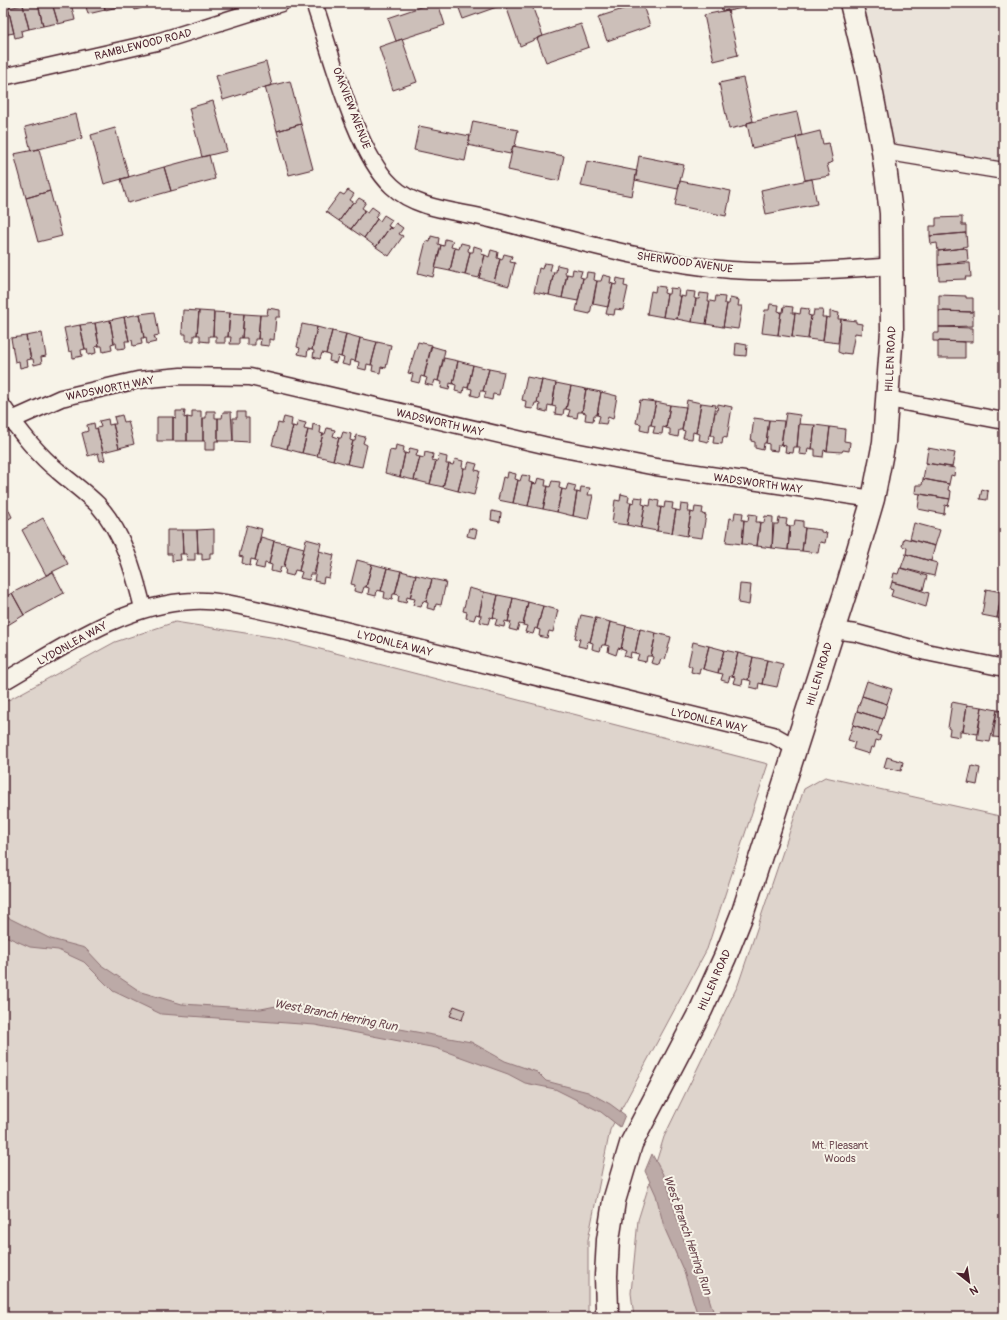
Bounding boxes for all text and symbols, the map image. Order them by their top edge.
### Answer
street label: RAMBLEWOOD ROAD [93,26,193,63]
street label: OAKVIEW AVENUE [330,65,373,151]
street label: SHERWOOD AVENUE [636,249,734,276]
street label: HILLEN ROAD [882,326,899,392]
street label: WADSWORTH WAY [65,373,156,403]
street label: WADSWORTH WAY [395,406,486,439]
street label: WADSWORTH WAY [713,471,804,496]
street label: LYDONLEA WAY [35,619,110,668]
street label: LYDONLEA WAY [356,628,435,659]
street label: HILLEN ROAD [804,641,835,707]
street label: LYDONLEA WAY [670,705,749,736]
street label: HILLEN ROAD [695,947,734,1013]
water label: West Branch Herring Run [273,996,400,1035]
park label: Mt. Pleasant Woods [812,1139,869,1165]
water label: West Branch Herring Run [660,1174,715,1298]
north arrow [949,1262,989,1302]
text: N [967,1283,980,1298]

